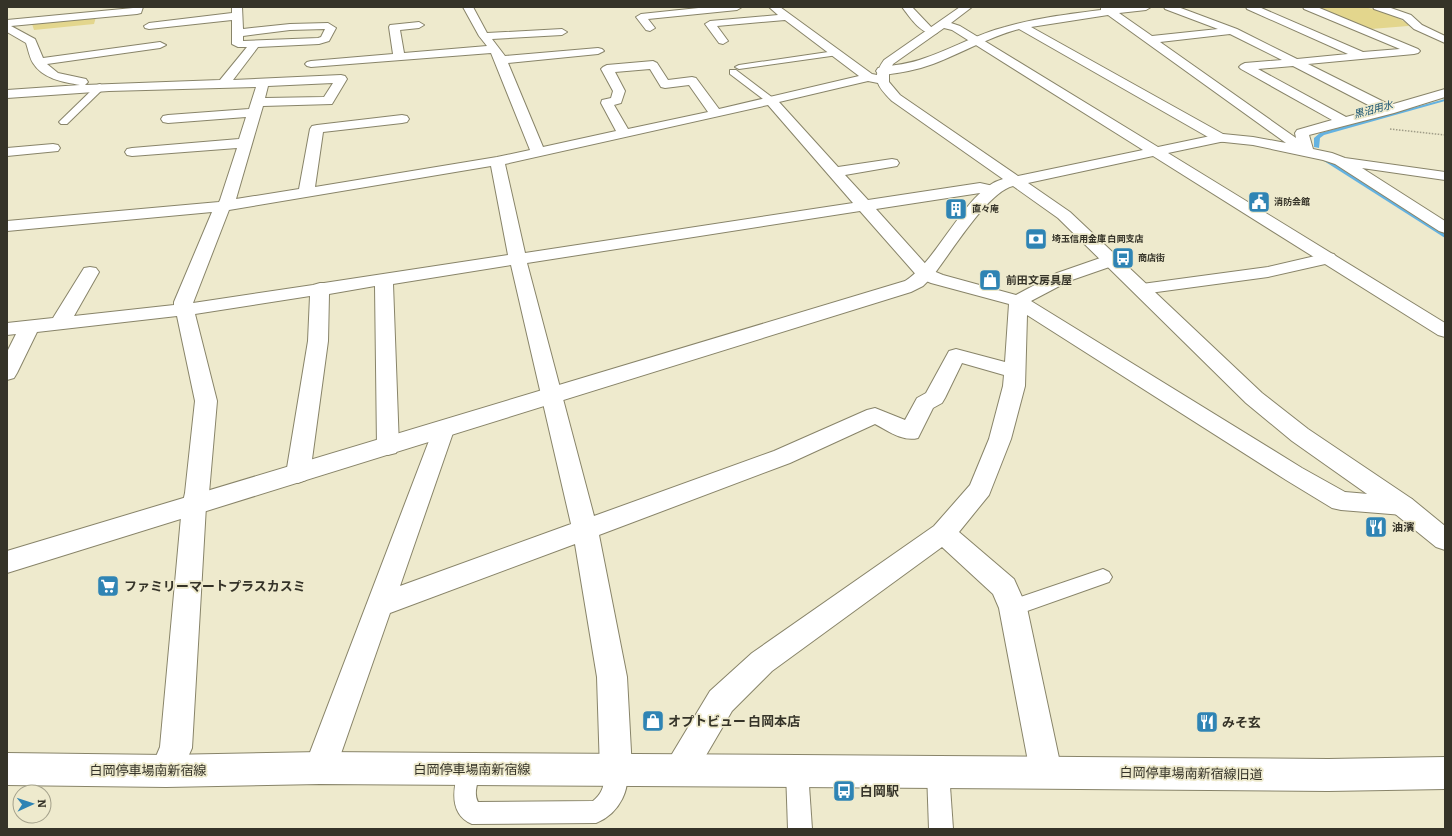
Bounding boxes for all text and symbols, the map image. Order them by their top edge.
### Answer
water label: 黒沼用水 [1352,99,1395,121]
public building icon: 消防会館 [1246,189,1272,215]
building icon: 直々庵 [943,196,969,222]
place label: 消防会館 [1274,197,1310,207]
place label: 直々庵 [972,203,999,214]
bank icon: 埼玉信用金庫 白岡支店 [1023,226,1049,252]
place label: 埼玉信用金庫 白岡支店 [1051,234,1144,244]
bus stop icon: 商店街 [1110,245,1136,271]
place label: 商店街 [1138,253,1165,263]
shop icon: 前田文房具屋 [977,267,1003,293]
place label: 前田文房具屋 [1006,274,1072,287]
restaurant icon: 油濱 [1363,514,1389,540]
place label: 油濱 [1392,521,1415,534]
supermarket icon: ファミリーマートプラスカスミ [95,573,121,599]
place label: ファミリーマートプラスカスミ [124,579,306,594]
shop icon: オプトビュー 白岡本店 [640,708,666,734]
restaurant icon: みそ玄 [1194,709,1220,735]
place label: オプトビュー 白岡本店 [668,714,800,729]
place label: みそ玄 [1222,715,1261,730]
street label: 白岡停車場南新宿線 [413,762,531,777]
street label: 白岡停車場南新宿線 [89,763,207,778]
street label: 白岡停車場南新宿線旧道 [1119,765,1263,782]
bus stop icon: 白岡駅 [831,778,857,804]
north arrow [12,784,52,824]
place label: 白岡駅 [860,784,899,799]
text: N [35,799,48,809]

